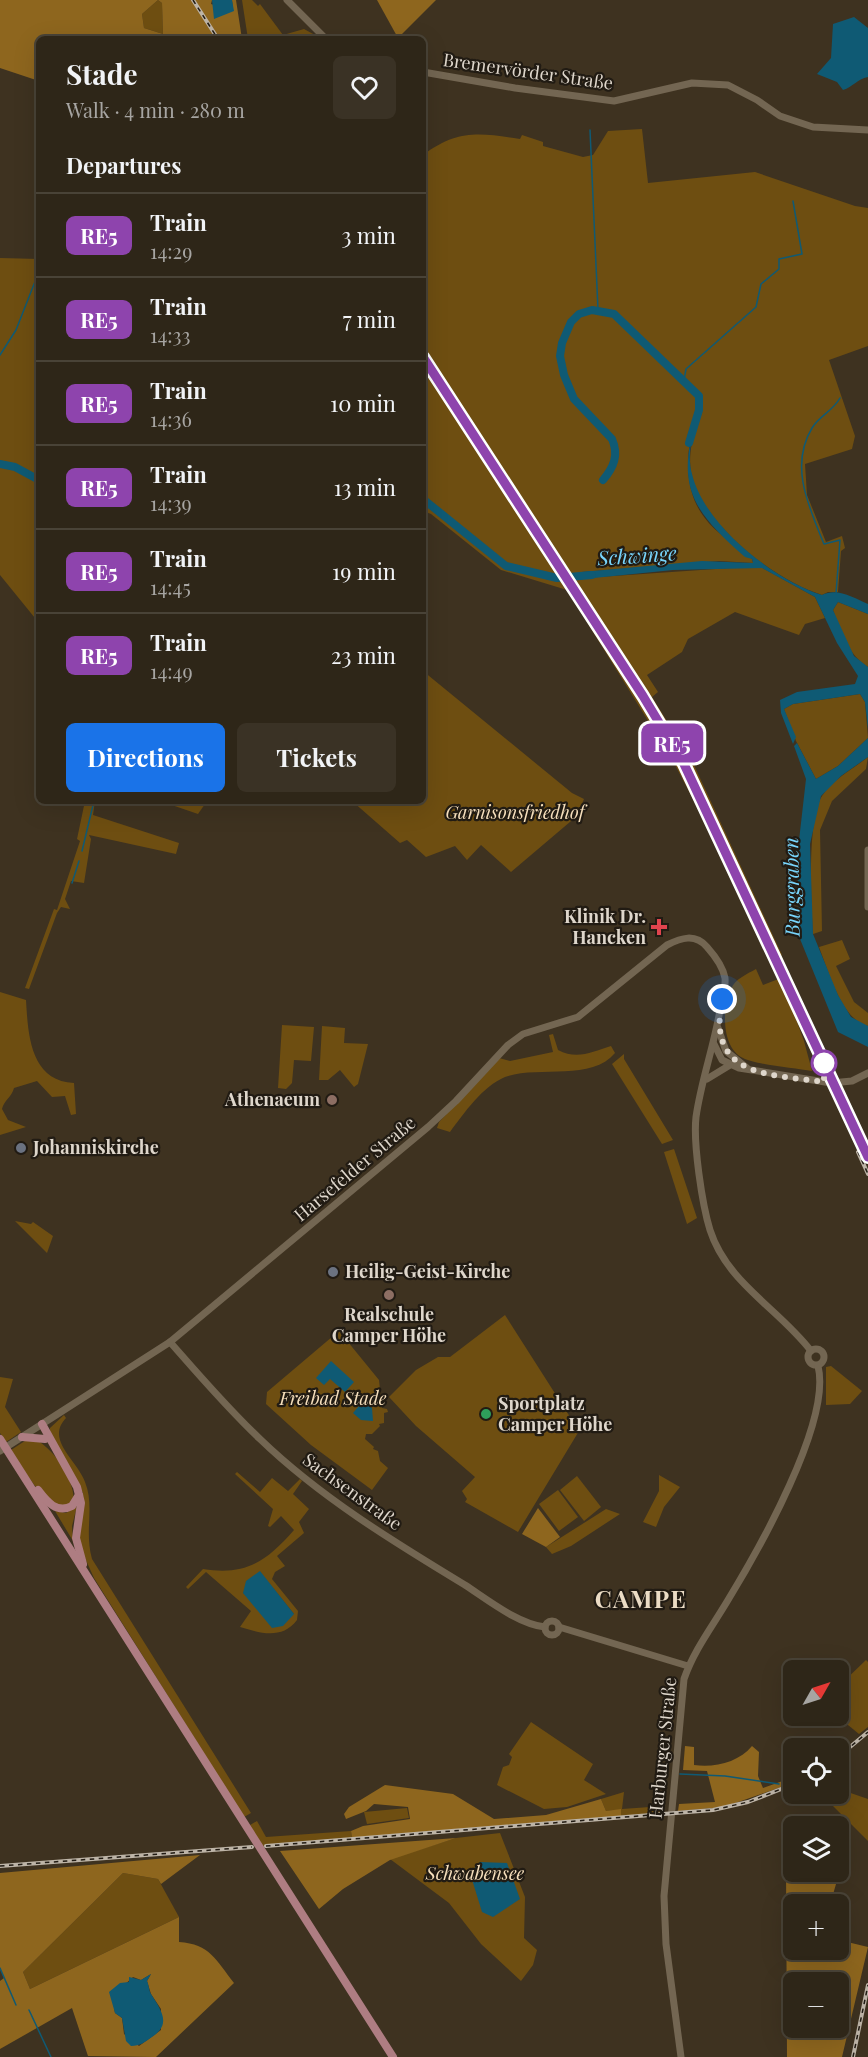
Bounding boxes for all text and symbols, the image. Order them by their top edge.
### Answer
street label: Bremervörder Straße [442,47,615,95]
text: Stade [66,55,138,92]
button: heart [333,56,396,119]
text: Walk · 4 min · 280 m [66,96,245,123]
text: Departures [66,150,181,180]
text: Train [150,207,207,237]
text: 3 min [341,220,396,250]
text: RE5 [80,221,118,249]
text: 14:29 [150,237,192,264]
text: Train [150,291,207,321]
text: 7 min [343,304,396,334]
text: RE5 [80,305,118,333]
text: 14:33 [150,321,191,348]
text: Train [150,375,207,405]
text: 10 min [330,388,396,418]
text: RE5 [80,389,118,417]
text: 14:36 [150,405,192,432]
text: Train [150,459,207,489]
text: 13 min [334,472,396,502]
text: RE5 [80,473,118,501]
text: 14:39 [150,489,192,516]
water label: Schwinge [595,538,678,571]
text: Train [150,543,207,573]
text: 19 min [332,556,396,586]
text: RE5 [80,557,118,585]
text: 14:45 [150,573,191,600]
text: Train [150,627,207,657]
text: 23 min [331,640,396,670]
text: RE5 [80,641,118,669]
text: 14:49 [150,657,193,684]
button: Directions [66,723,225,792]
button: Tickets [237,723,396,792]
line badge: RE5 [638,724,706,762]
text: RE5 [653,729,691,757]
park label: Garnisonsfriedhof [445,800,588,824]
water label: Burggraben [776,837,805,938]
place label: Klinik Dr. Hancken [564,904,646,949]
marker: Klinik Dr. Hancken [650,918,668,936]
your location [707,984,737,1014]
unlabelled marker [811,1050,837,1076]
place label: Athenaeum [224,1087,321,1111]
marker: Athenaeum [325,1093,339,1107]
street label: Harsefelder Straße [289,1110,420,1226]
place label: Johanniskirche [32,1135,159,1159]
marker: Johanniskirche [14,1141,28,1155]
place label: Heilig-Geist-Kirche [345,1259,510,1283]
marker: Heilig-Geist-Kirche [326,1265,340,1279]
marker: Realschule Camper Höhe [382,1288,396,1302]
place label: Realschule Camper Höhe [332,1302,446,1347]
park label: Freibad Stade [279,1386,387,1410]
place label: Sportplatz Camper Höhe [498,1391,612,1436]
marker: Sportplatz Camper Höhe [479,1407,493,1421]
street label: Sachsenstraße [298,1447,407,1535]
district label: CAMPE [595,1582,687,1614]
north arrow [783,1660,849,1726]
map controls [783,1660,849,2038]
street label: Harburger Straße [643,1676,681,1820]
button: locate [783,1738,849,1804]
button: layers [783,1816,849,1882]
park label: Schwabensee [425,1861,525,1885]
button: + [783,1894,849,1960]
button: − [783,1972,849,2038]

